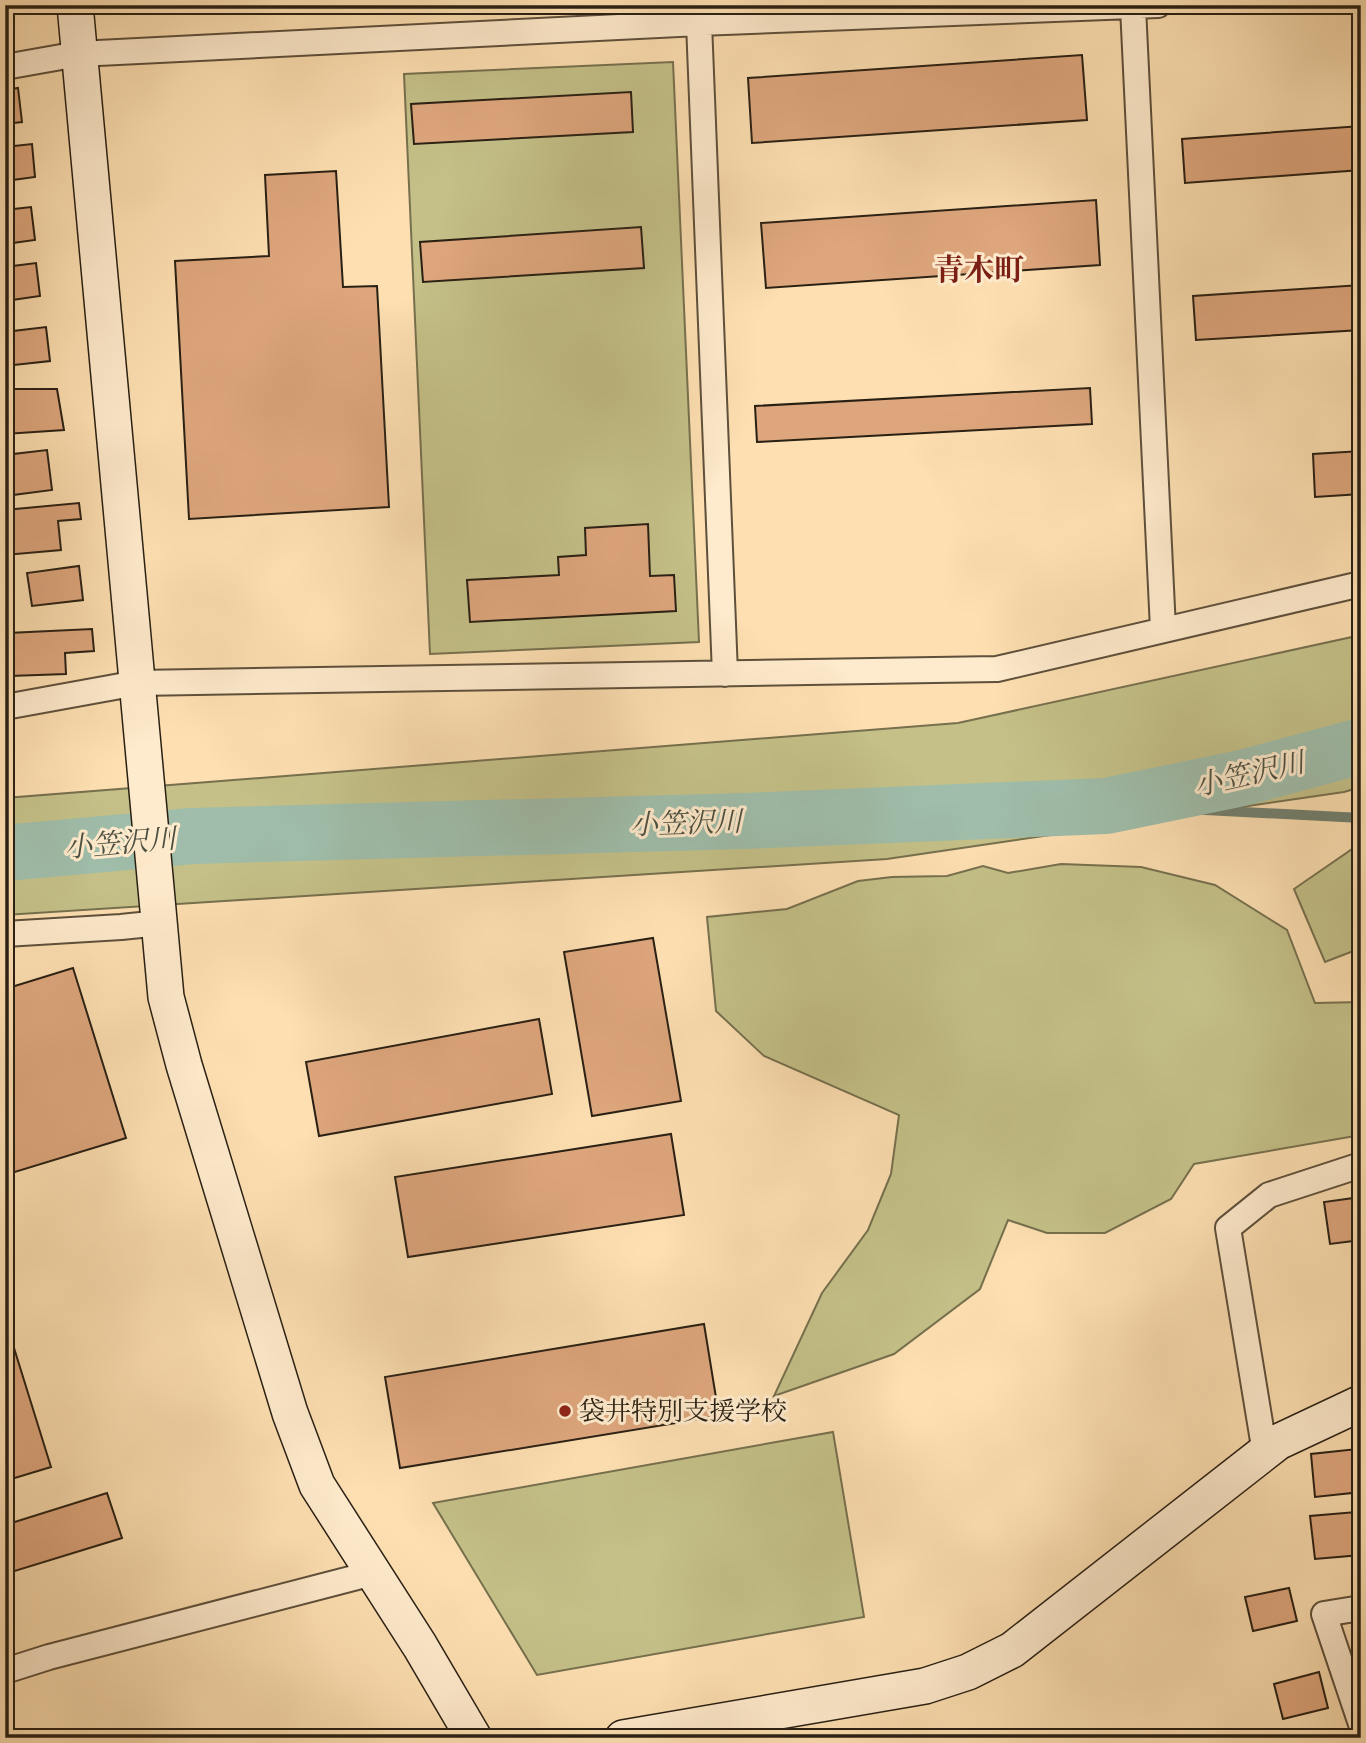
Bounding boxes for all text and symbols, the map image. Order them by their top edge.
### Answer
district label: 青木町 [934,253,1024,288]
water label: 小笠沢川 [1191,745,1310,803]
water label: 小笠沢川 [629,804,746,841]
water label: 小笠沢川 [63,821,180,864]
place label: 袋井特別支援学校 [579,1396,787,1427]
marker: 袋井特別支援学校 [557,1403,573,1419]

